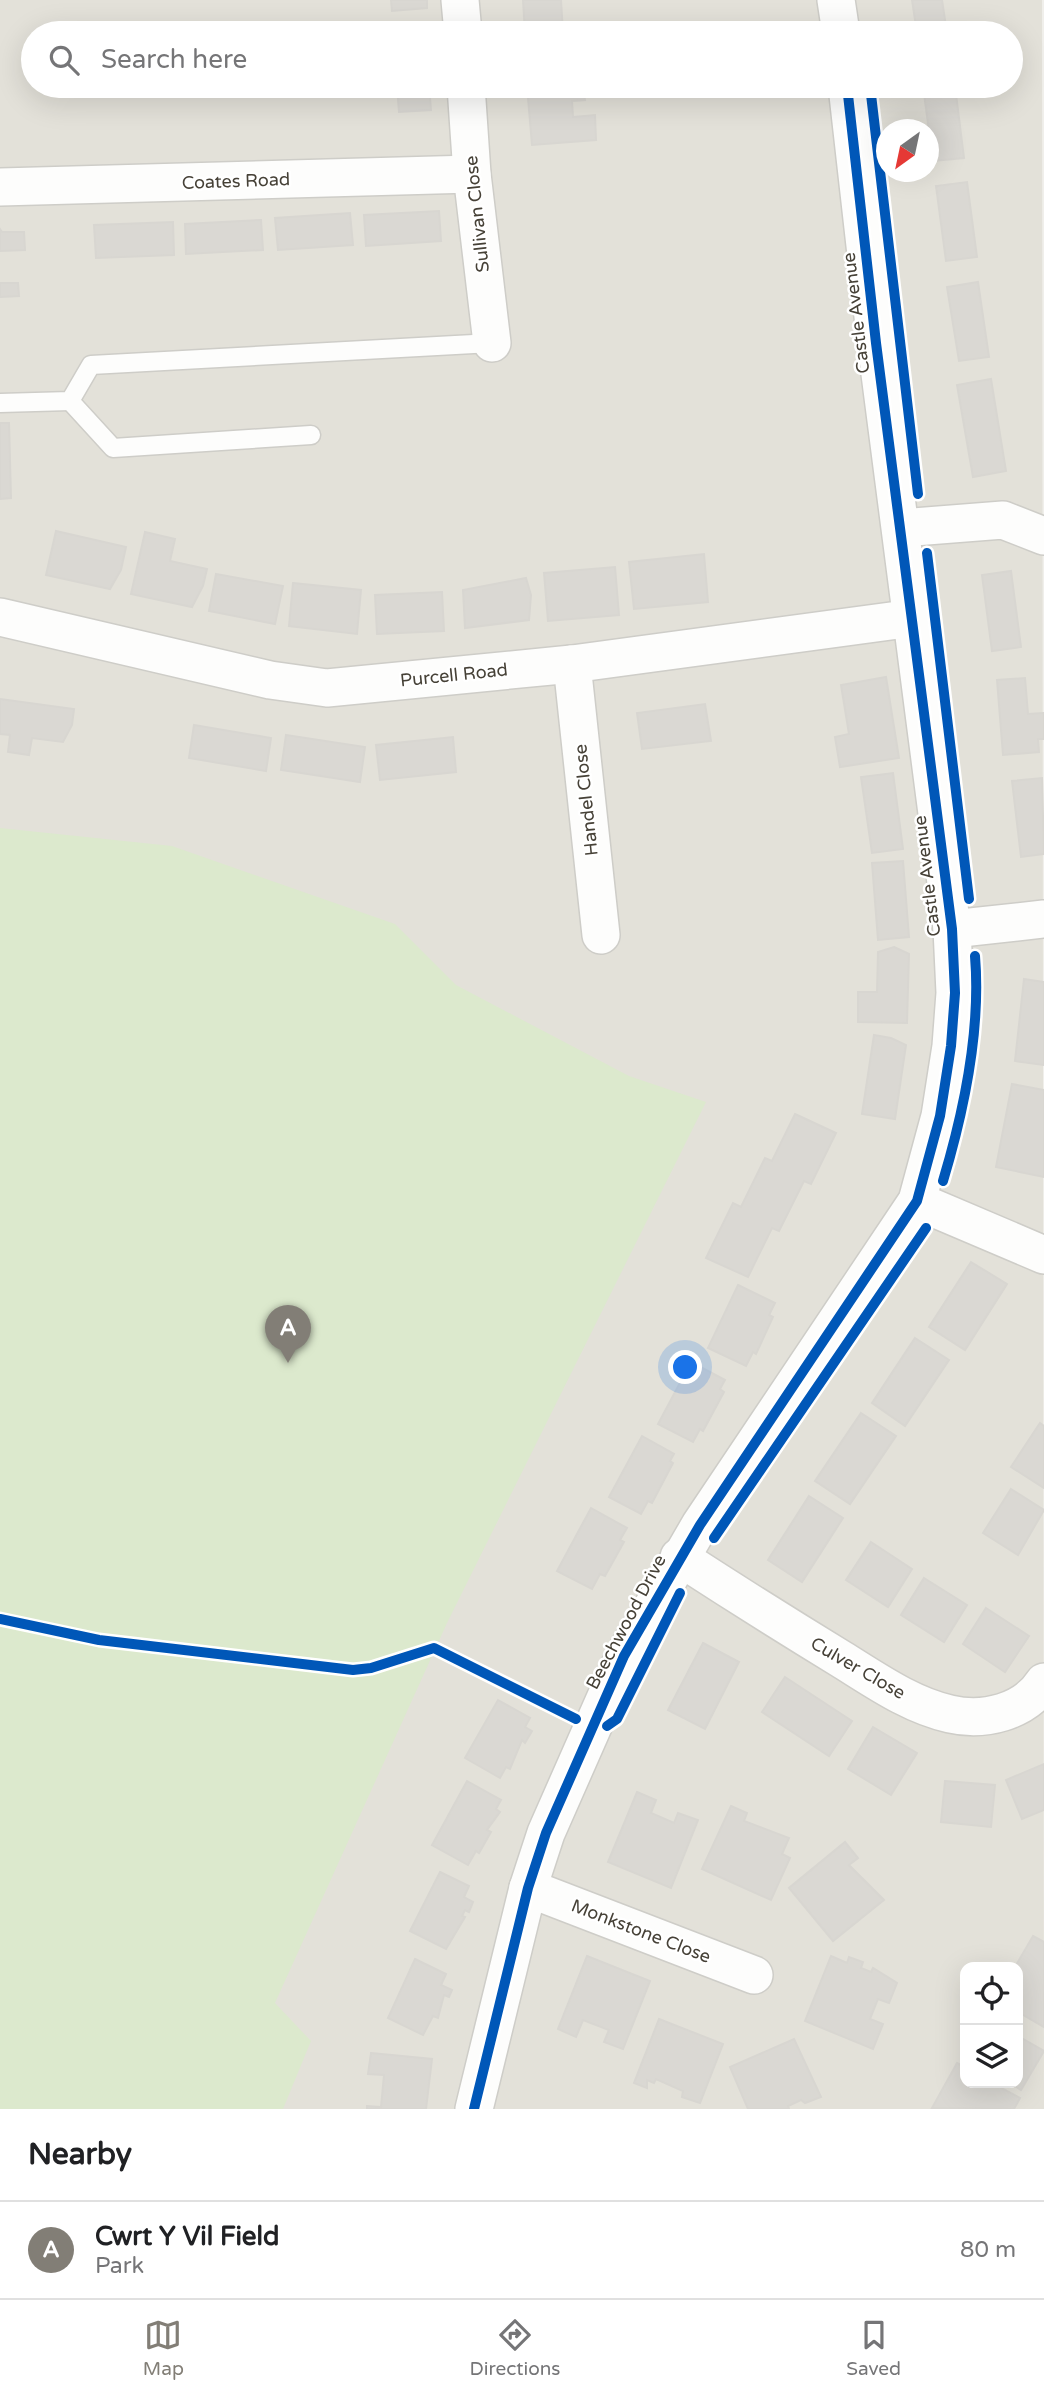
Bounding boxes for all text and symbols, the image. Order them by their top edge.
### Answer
search box [21,21,1023,98]
icon: search [45,41,83,79]
text: Search here [101,44,247,75]
north arrow [876,119,939,182]
street label: Sullivan Close [460,155,494,273]
street label: Coates Road [181,168,291,194]
street label: Castle Avenue [838,251,874,375]
street label: Purcell Road [399,658,509,692]
street label: Handel Close [569,743,603,857]
street label: Castle Avenue [909,814,945,938]
pin: A [265,1305,311,1363]
your location [668,1350,702,1384]
street label: Beechwood Drive [581,1551,671,1693]
street label: Culver Close [807,1632,909,1704]
street label: Monkstone Close [568,1894,714,1968]
map controls [960,1962,1023,2088]
button: locate [960,1962,1023,2025]
button: layers [960,2025,1023,2088]
text: Nearby [28,2136,132,2173]
text: Cwrt Y Vil Field [95,2221,279,2252]
text: A [42,2236,60,2264]
text: 80 m [960,2236,1016,2264]
text: Park [95,2252,144,2280]
tab: Map [143,2316,184,2380]
tab: Directions [470,2316,561,2380]
tab: Saved [846,2316,901,2380]

